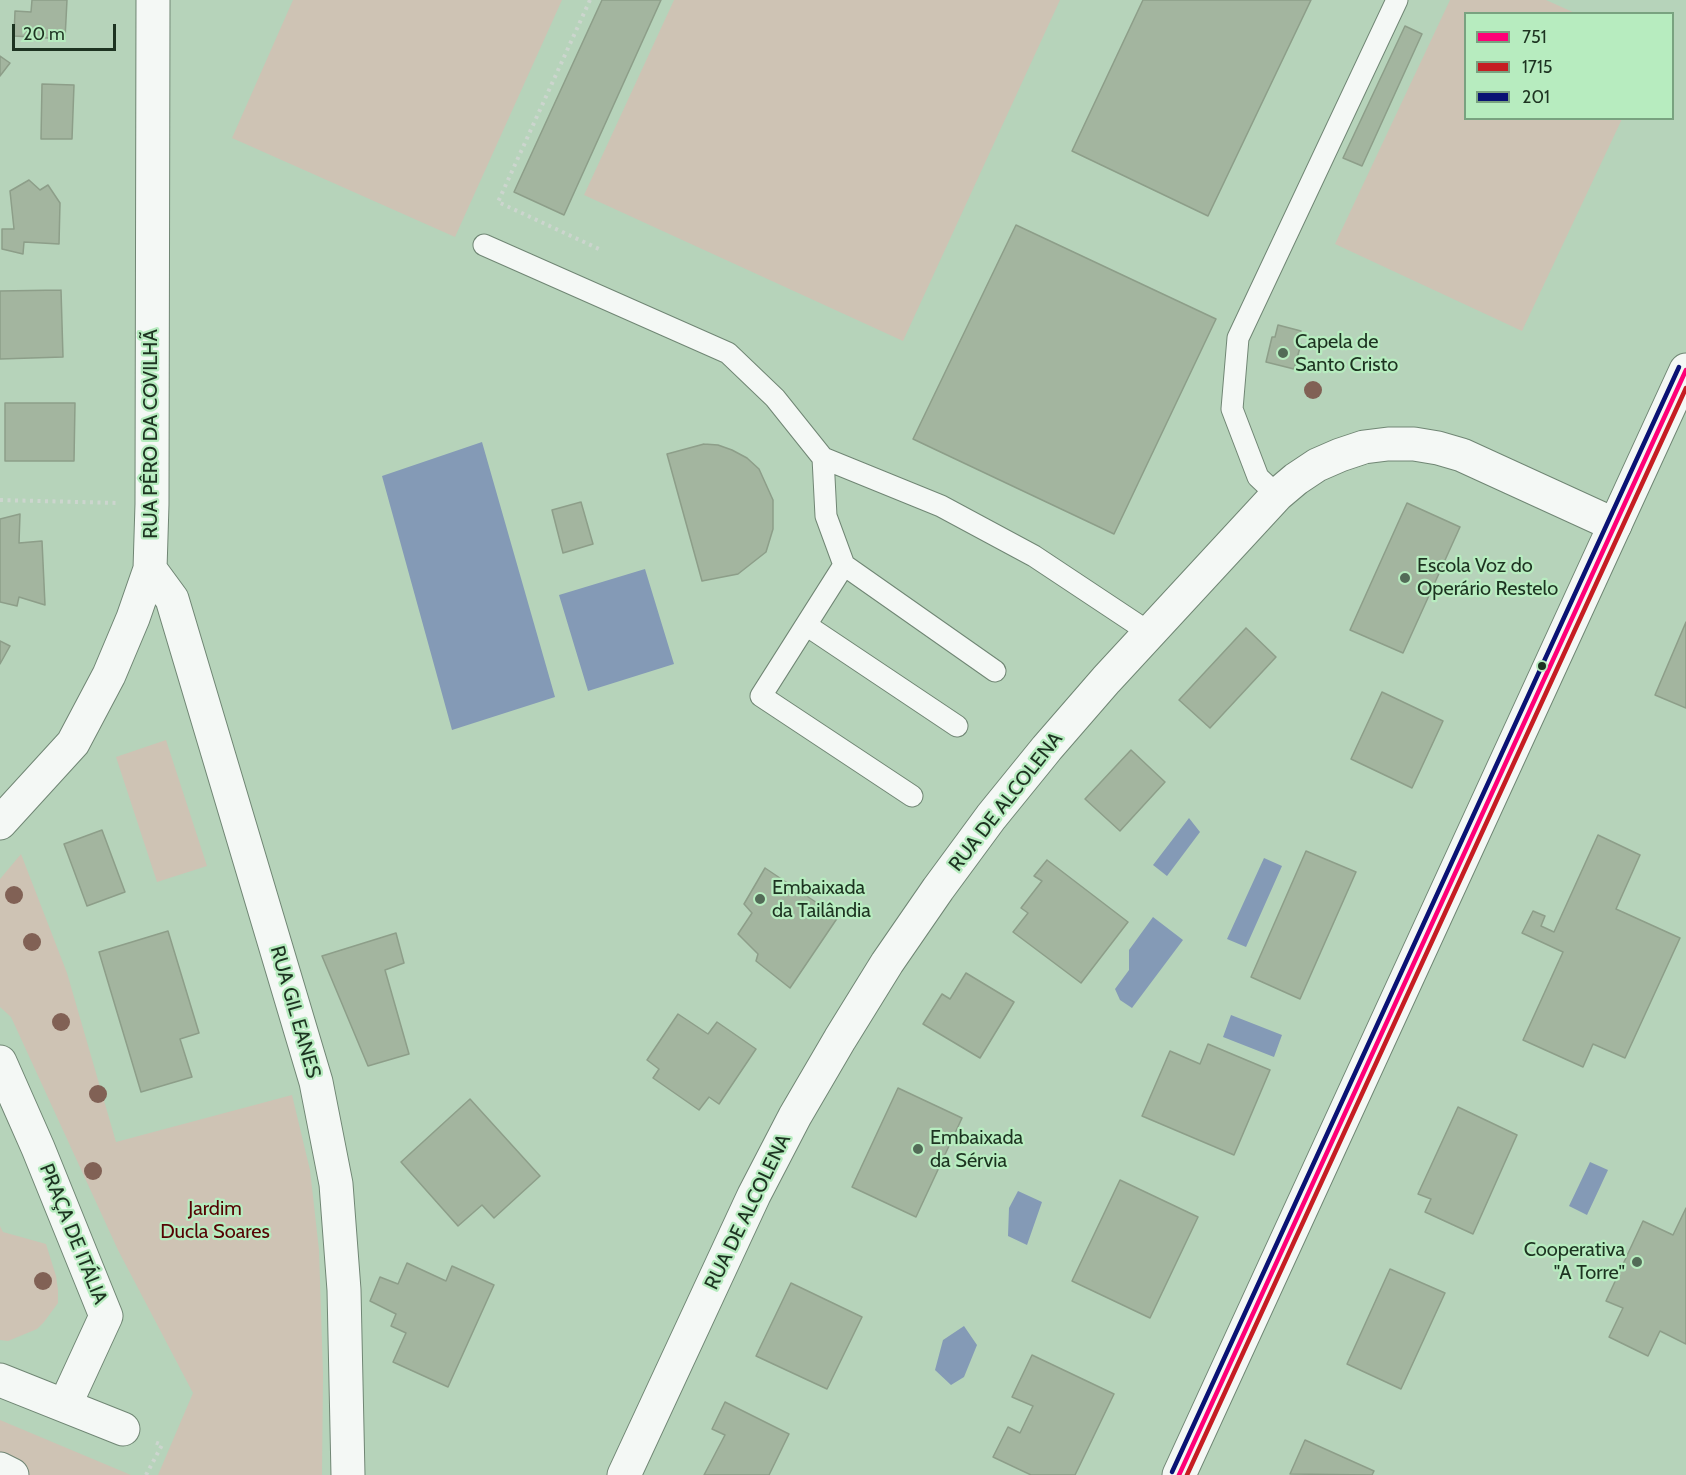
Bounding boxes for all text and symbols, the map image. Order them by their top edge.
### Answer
scale bar [15,12,118,50]
legend [1464,12,1674,120]
text: 20 m [23,23,65,45]
text: 751 [1522,26,1547,48]
text: 1715 [1522,56,1553,78]
text: 201 [1522,86,1550,108]
street label: RUA PÊRO DA COVILHÃ [139,329,163,539]
place label: Capela de Santo Cristo [1295,330,1398,377]
marker: Capela de Santo Cristo [1276,346,1290,360]
place label: Escola Voz do Operário Restelo [1417,554,1558,601]
marker: Escola Voz do Operário Restelo [1398,571,1412,585]
unlabelled marker [1536,660,1548,672]
street label: RUA DE ALCOLENA [944,728,1068,876]
place label: Embaixada da Tailândia [772,876,871,923]
marker: Embaixada da Tailândia [753,892,767,906]
street label: RUA GIL EANES [265,943,325,1081]
place label: Embaixada da Sérvia [930,1126,1023,1173]
street label: RUA DE ALCOLENA [700,1130,796,1294]
marker: Embaixada da Sérvia [911,1142,925,1156]
street label: PRAÇA DE ITÁLIA [34,1160,112,1308]
park label: Jardim Ducla Soares [160,1197,270,1244]
place label: Cooperativa "A Torre" [1524,1238,1625,1285]
marker: Cooperativa "A Torre" [1630,1255,1644,1269]

